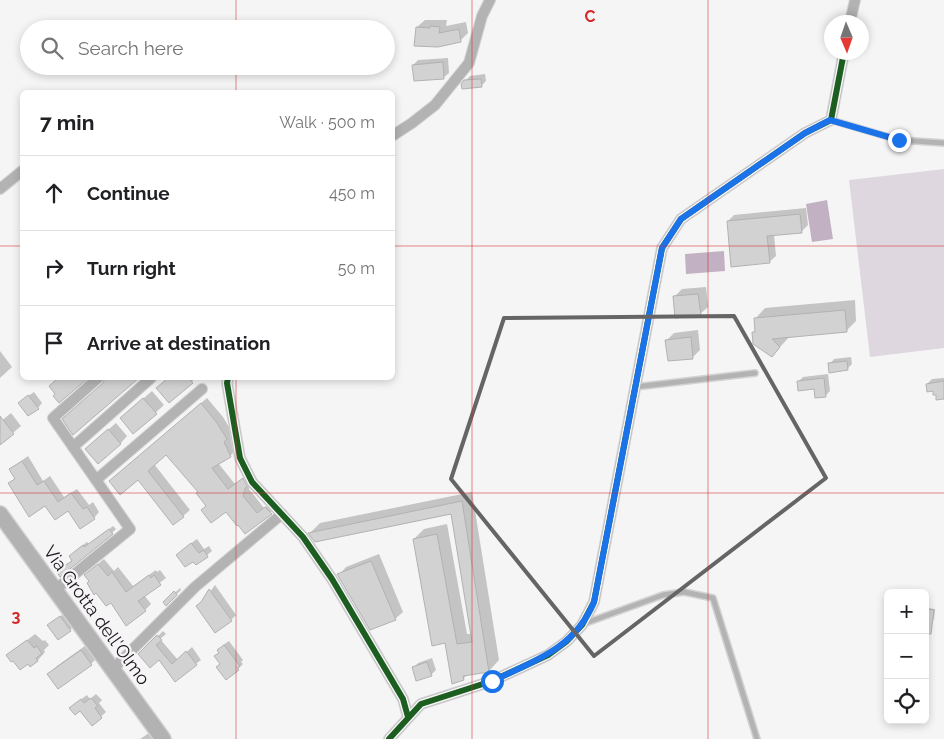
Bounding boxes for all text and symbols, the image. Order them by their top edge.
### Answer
text: C [585,7,596,26]
north arrow [824,15,869,60]
search box [20,20,395,75]
icon: search [38,34,66,62]
text: Search here [78,37,184,59]
text: 7 min [40,110,94,135]
text: Walk · 500 m [279,113,375,132]
route end [888,129,911,152]
icon: ahead [40,179,68,207]
text: Continue [87,182,170,204]
text: 450 m [329,184,375,203]
icon: right [40,254,68,282]
text: Turn right [87,257,176,279]
text: 50 m [338,259,375,278]
icon: arrive [40,329,68,357]
text: Arrive at destination [87,332,271,354]
street label: Via Grotta dell'Olmo [39,541,155,689]
map controls [884,589,929,724]
button: + [884,589,929,634]
text: 3 [12,607,21,626]
button: − [884,634,929,679]
route start [481,670,504,693]
button: locate [884,679,929,724]

